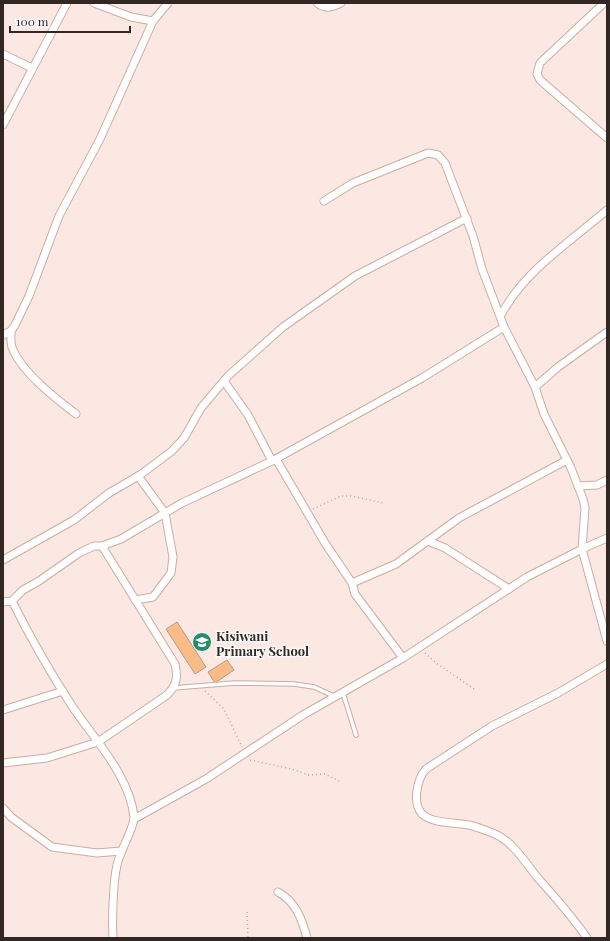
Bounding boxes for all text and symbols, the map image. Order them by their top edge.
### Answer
scale bar [10,8,130,34]
text: 100 m [16,13,49,29]
place label: Kisiwani Primary School [216,627,309,659]
school or university icon: Kisiwani Primary School [191,631,213,653]

